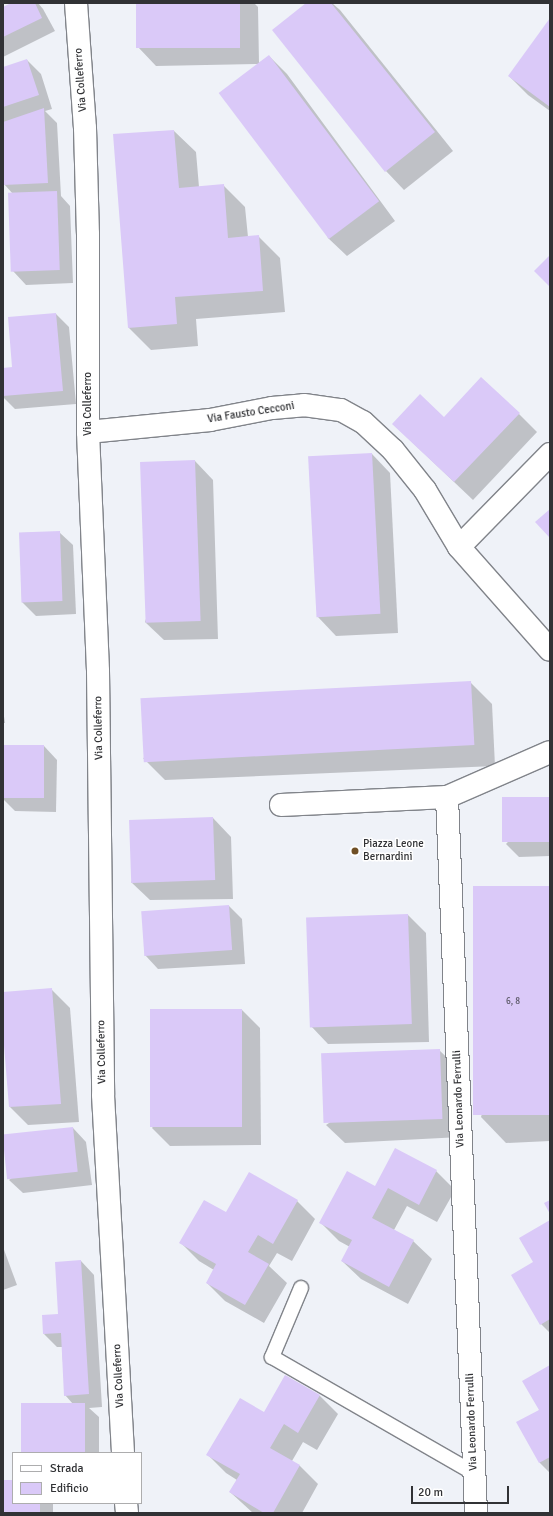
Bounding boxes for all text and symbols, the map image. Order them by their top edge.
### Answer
street label: Via Colleferro [72,48,90,112]
street label: Via Colleferro [81,372,95,436]
street label: Via Fausto Cecconi [207,400,295,426]
street label: Via Colleferro [92,696,106,760]
place label: Piazza Leone Bernardini [363,838,424,864]
marker: Piazza Leone Bernardini [350,846,360,856]
house number: 6, 8 [506,997,520,1007]
street label: Via Colleferro [95,1020,109,1084]
street label: Via Leonardo Ferrulli [451,1050,467,1148]
street label: Via Colleferro [111,1344,127,1408]
street label: Via Leonardo Ferrulli [464,1373,480,1471]
legend [12,1452,142,1504]
text: Strada [50,1461,84,1476]
scale bar [413,1478,511,1504]
text: Edificio [50,1481,88,1496]
text: 20 m [418,1485,443,1500]

